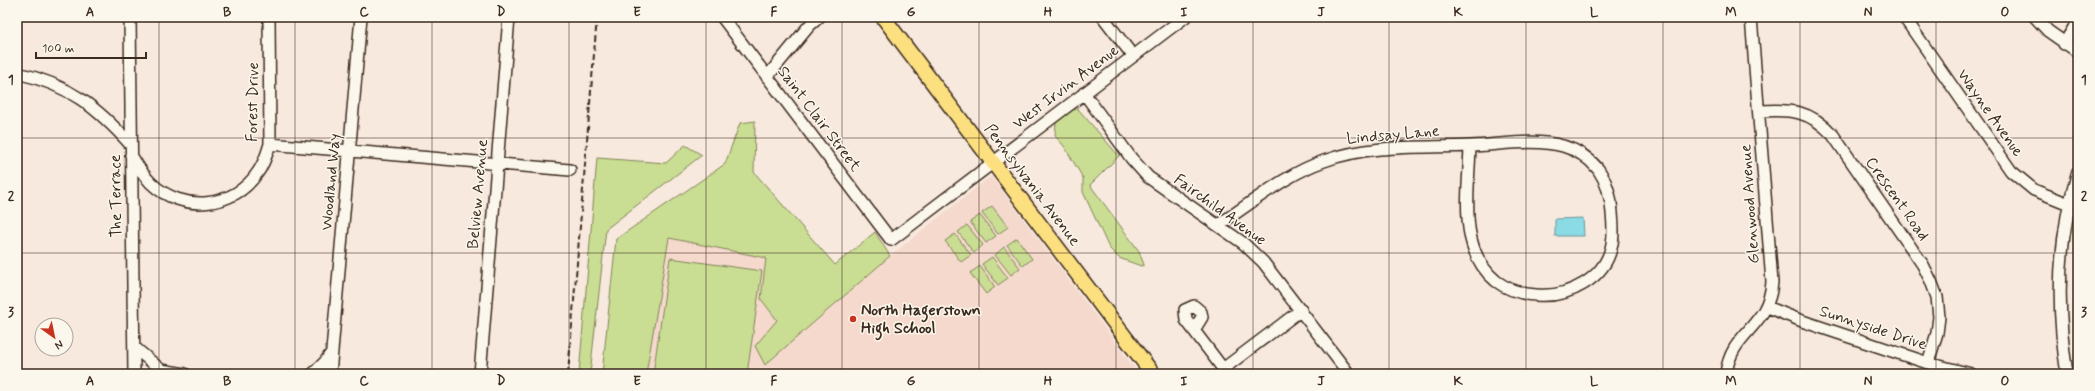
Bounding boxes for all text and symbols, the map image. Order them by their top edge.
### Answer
text: A [86,4,94,21]
text: B [223,4,232,21]
text: C [359,4,369,21]
text: D [497,4,506,21]
text: E [633,4,641,21]
text: F [771,4,778,21]
text: G [907,4,916,21]
text: H [1044,4,1053,21]
text: I [1181,4,1188,21]
text: J [1317,4,1325,21]
text: K [1453,4,1463,21]
text: L [1590,4,1599,21]
text: M [1725,4,1737,21]
text: N [1864,4,1873,21]
text: O [2001,4,2010,21]
scale bar [36,34,146,60]
street label: West Irvin Avenue [1008,40,1124,134]
text: 100 m [42,41,74,57]
street label: Forest Drive [242,62,264,142]
street label: Saint Clair Street [772,62,866,176]
street label: Wayne Avenue [1952,65,2028,161]
text: 1 [8,72,14,89]
text: 1 [2081,72,2087,89]
street label: Pennsylvania Avenue [979,120,1085,250]
street label: Lindsay Lane [1346,120,1440,150]
street label: Woodland Way [316,133,346,231]
street label: Belview Avenue [463,138,493,250]
street label: Glenwood Avenue [1735,143,1765,264]
street label: Crescent Road [1860,153,1934,245]
street label: The Terrace [105,154,127,238]
street label: Fairchild Avenue [1170,169,1270,251]
text: 2 [8,188,15,205]
text: 2 [2081,188,2088,205]
place label: North Hagerstown High School [861,300,981,341]
street label: Sunnyside Drive [1817,301,1929,355]
text: 3 [8,304,14,321]
text: 3 [2081,304,2087,321]
marker: North Hagerstown High School [848,314,858,324]
north arrow [34,317,74,357]
text: N [52,337,66,352]
text: A [86,373,94,390]
text: B [223,373,232,390]
text: C [359,373,369,390]
text: D [497,373,506,390]
text: E [633,373,641,390]
text: F [771,373,778,390]
text: G [907,373,916,390]
text: H [1044,373,1053,390]
text: I [1181,373,1188,390]
text: J [1317,373,1325,390]
text: K [1453,373,1463,390]
text: L [1590,373,1599,390]
text: M [1725,373,1737,390]
text: N [1864,373,1873,390]
text: O [2001,373,2010,390]

